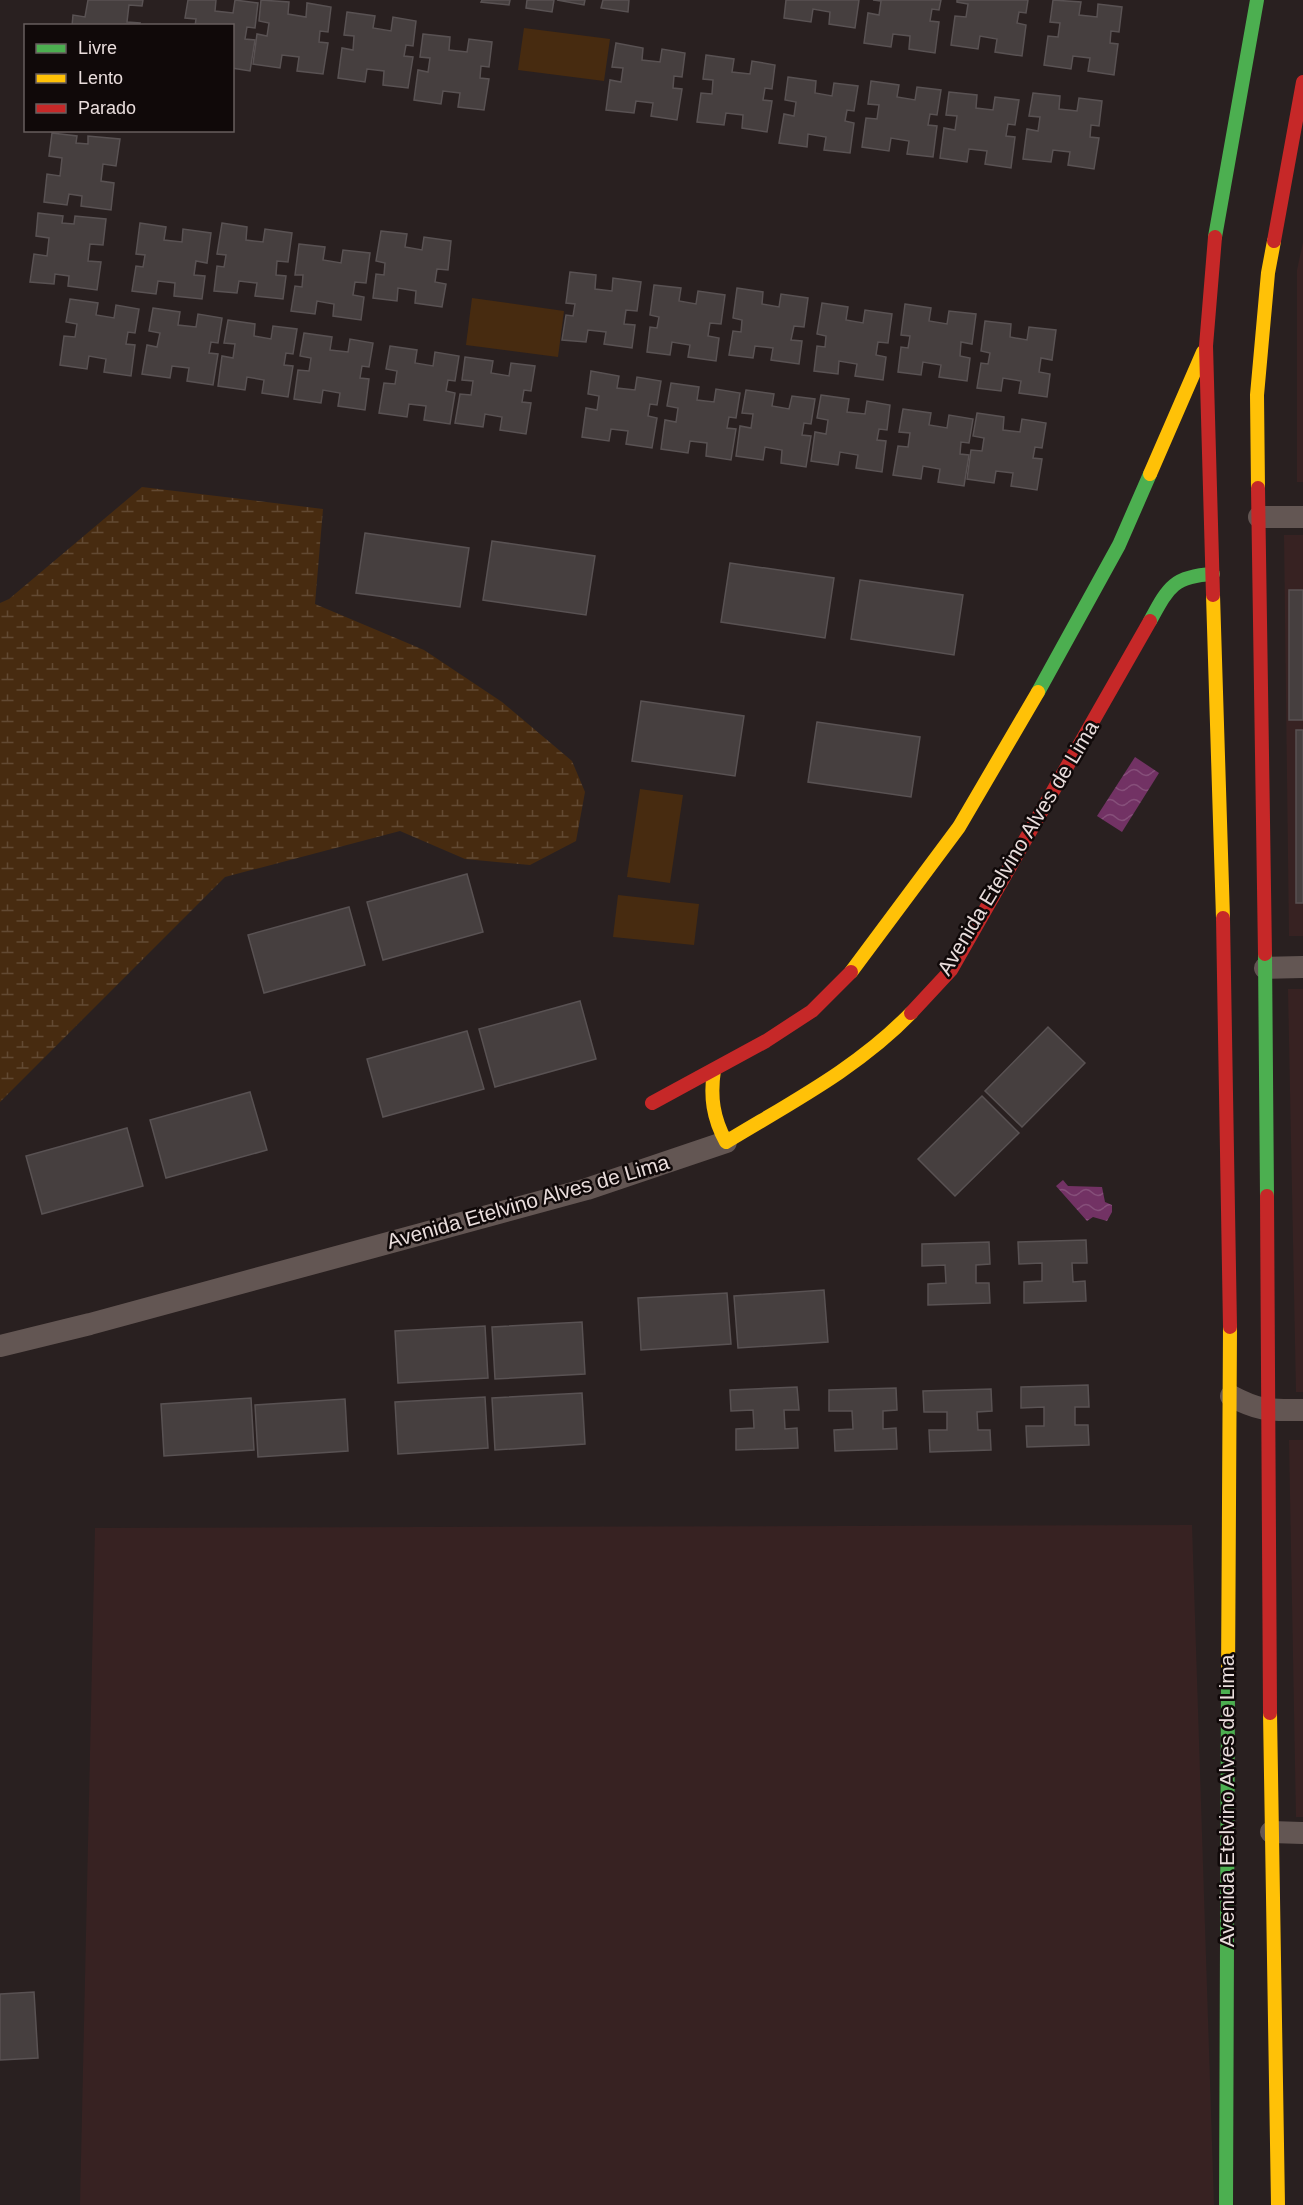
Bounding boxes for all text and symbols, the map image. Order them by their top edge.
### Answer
legend [24,24,234,132]
text: Livre [78,38,117,58]
text: Lento [78,68,123,88]
text: Parado [78,98,136,118]
street label: Avenida Etelvino Alves de Lima [932,716,1103,979]
street label: Avenida Etelvino Alves de Lima [384,1150,672,1253]
street label: Avenida Etelvino Alves de Lima [1215,1654,1238,1947]

